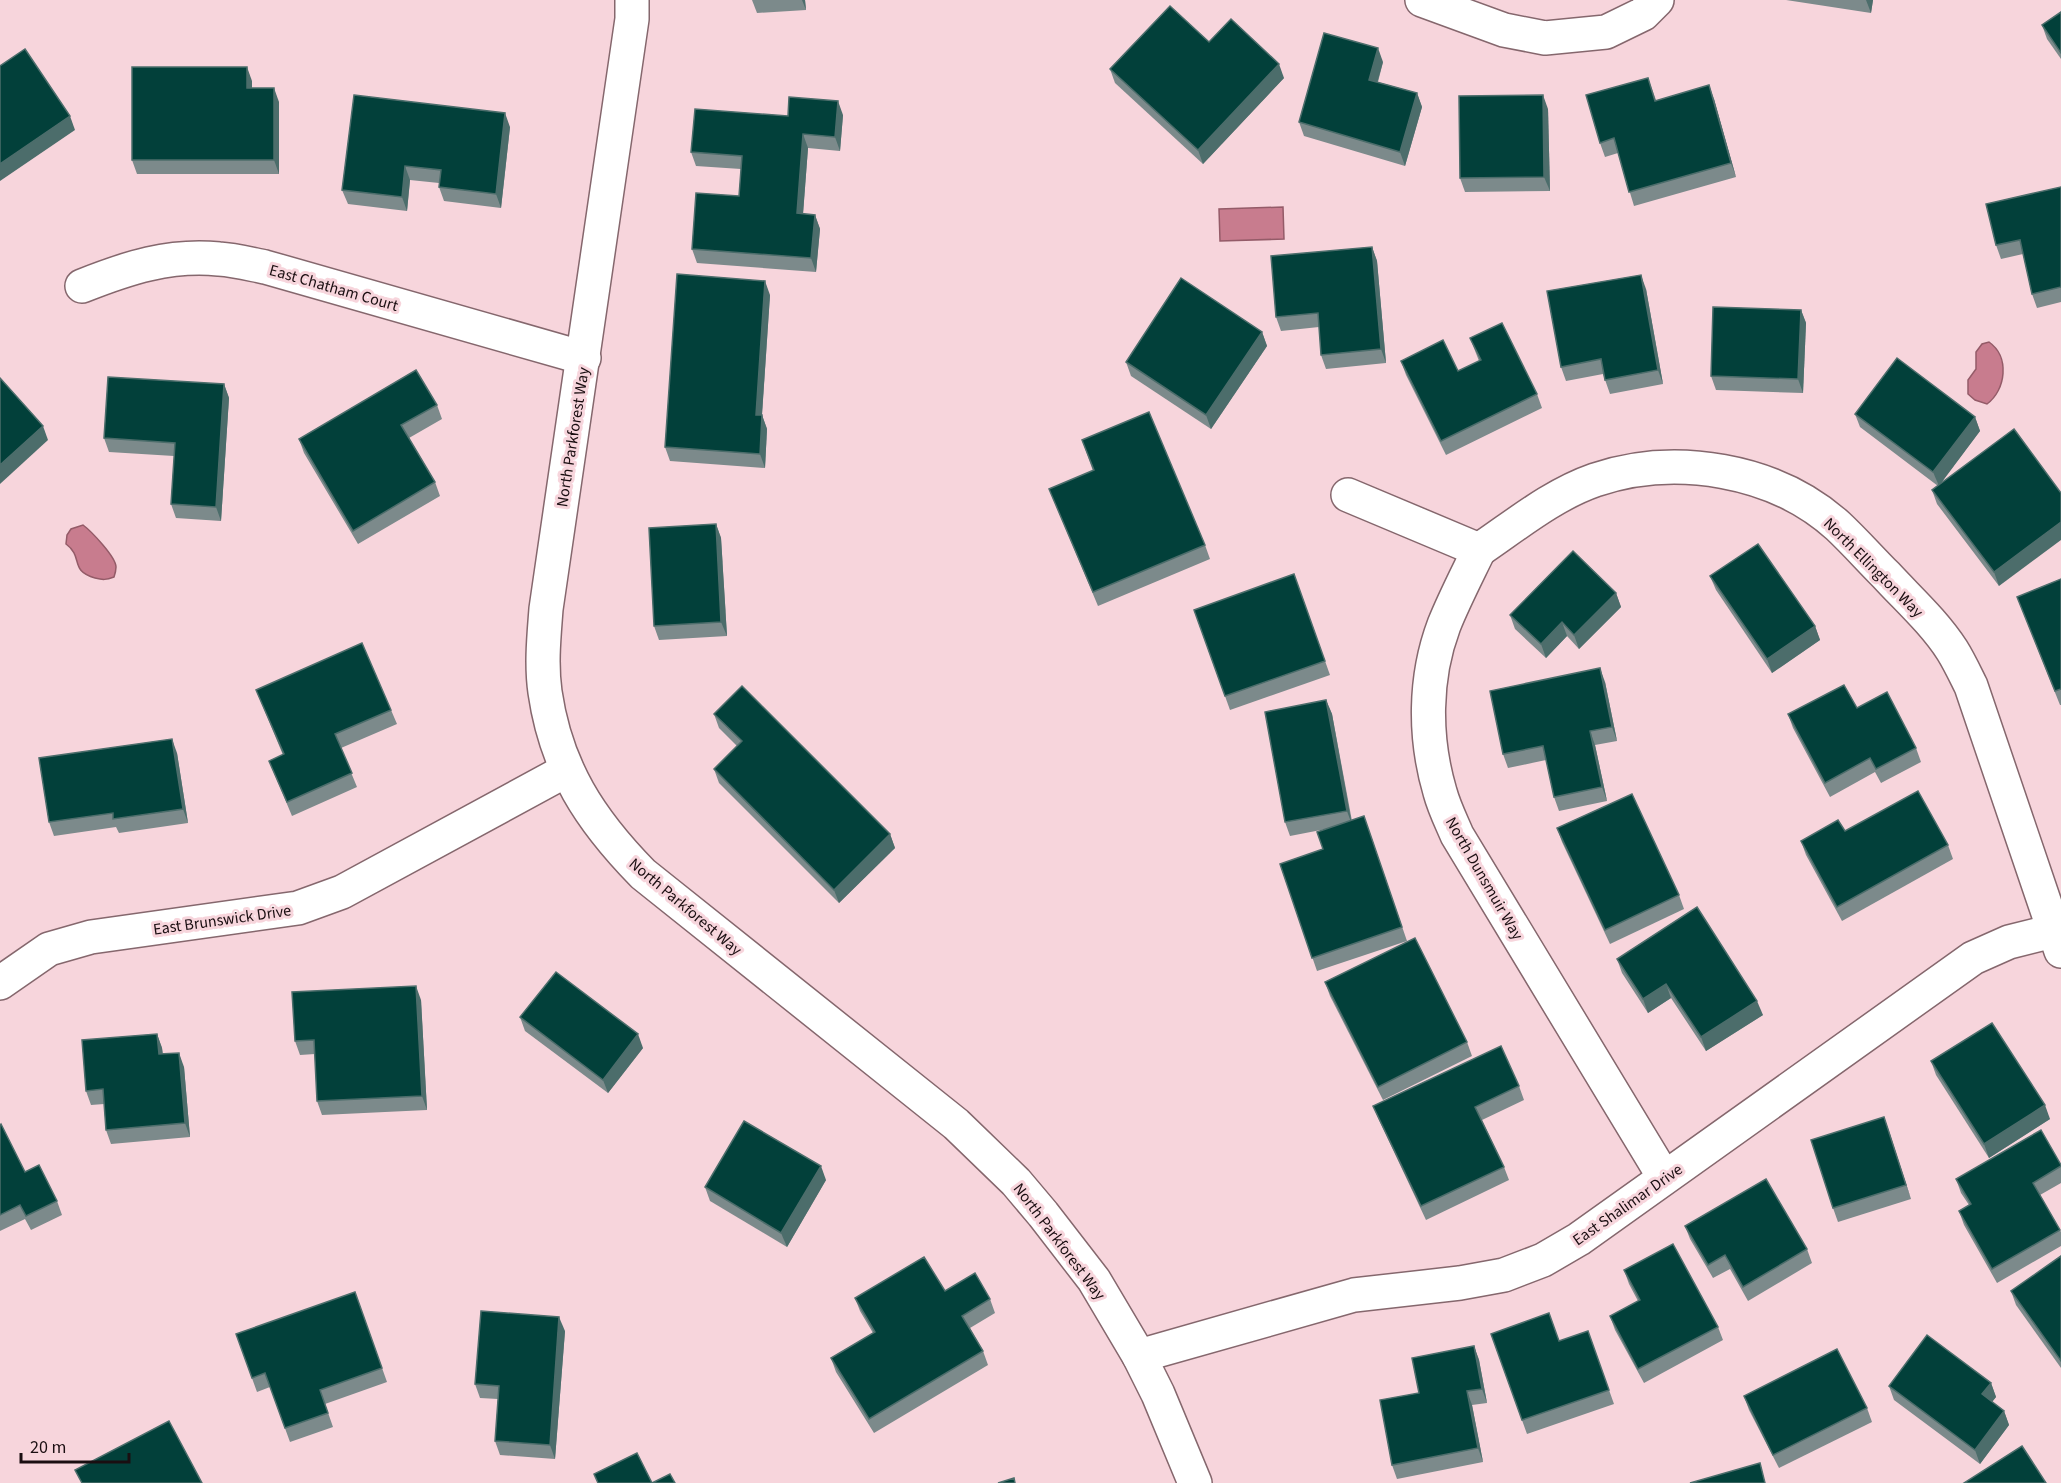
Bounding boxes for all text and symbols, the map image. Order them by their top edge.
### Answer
street label: East Chatham Court [267,259,401,317]
street label: North Parkforest Way [551,365,595,509]
street label: North Ellington Way [1819,513,1928,623]
street label: North Dunsmuir Way [1440,813,1529,944]
street label: North Parkforest Way [624,853,747,961]
street label: East Brunswick Drive [152,899,293,941]
street label: East Shalimar Drive [1568,1159,1687,1251]
street label: North Parkforest Way [1008,1179,1111,1305]
scale bar [21,1426,129,1464]
text: 20 m [30,1435,66,1460]

